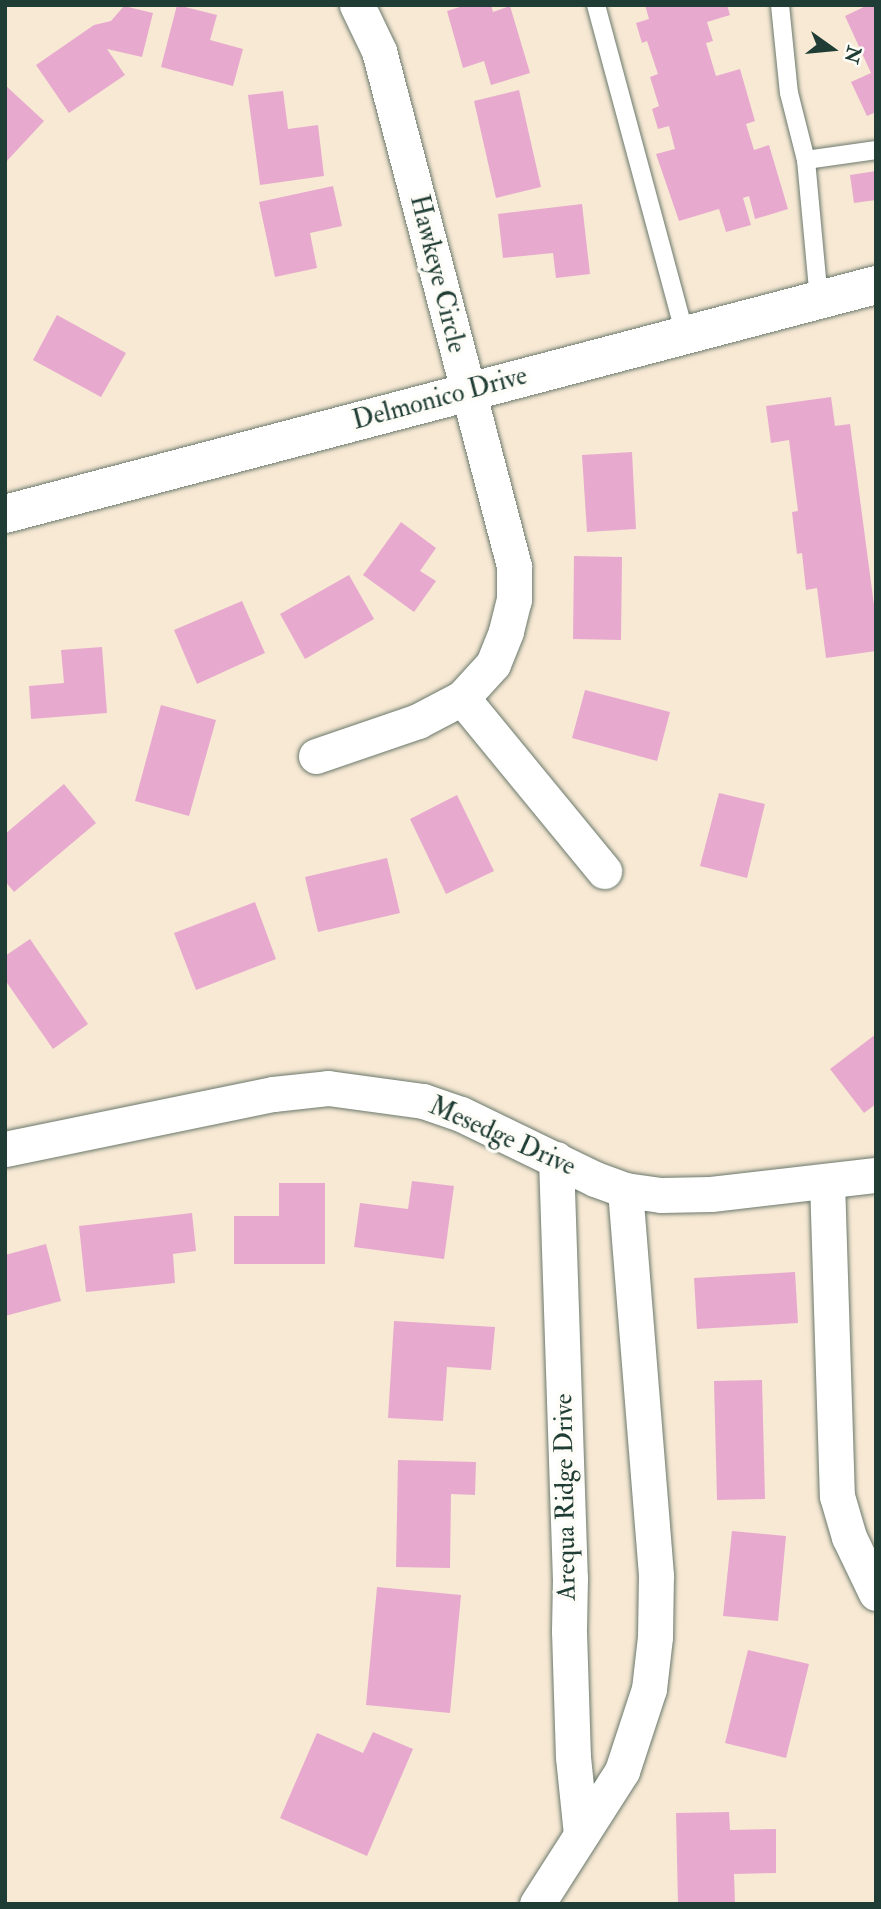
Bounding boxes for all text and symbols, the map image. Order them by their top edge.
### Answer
north arrow [797,14,867,84]
text: N [838,43,866,66]
street label: Hawkeye Circle [402,192,472,356]
street label: Delmonico Drive [349,361,531,437]
street label: Mesedge Drive [424,1091,580,1183]
street label: Arequa Ridge Drive [549,1393,583,1601]

